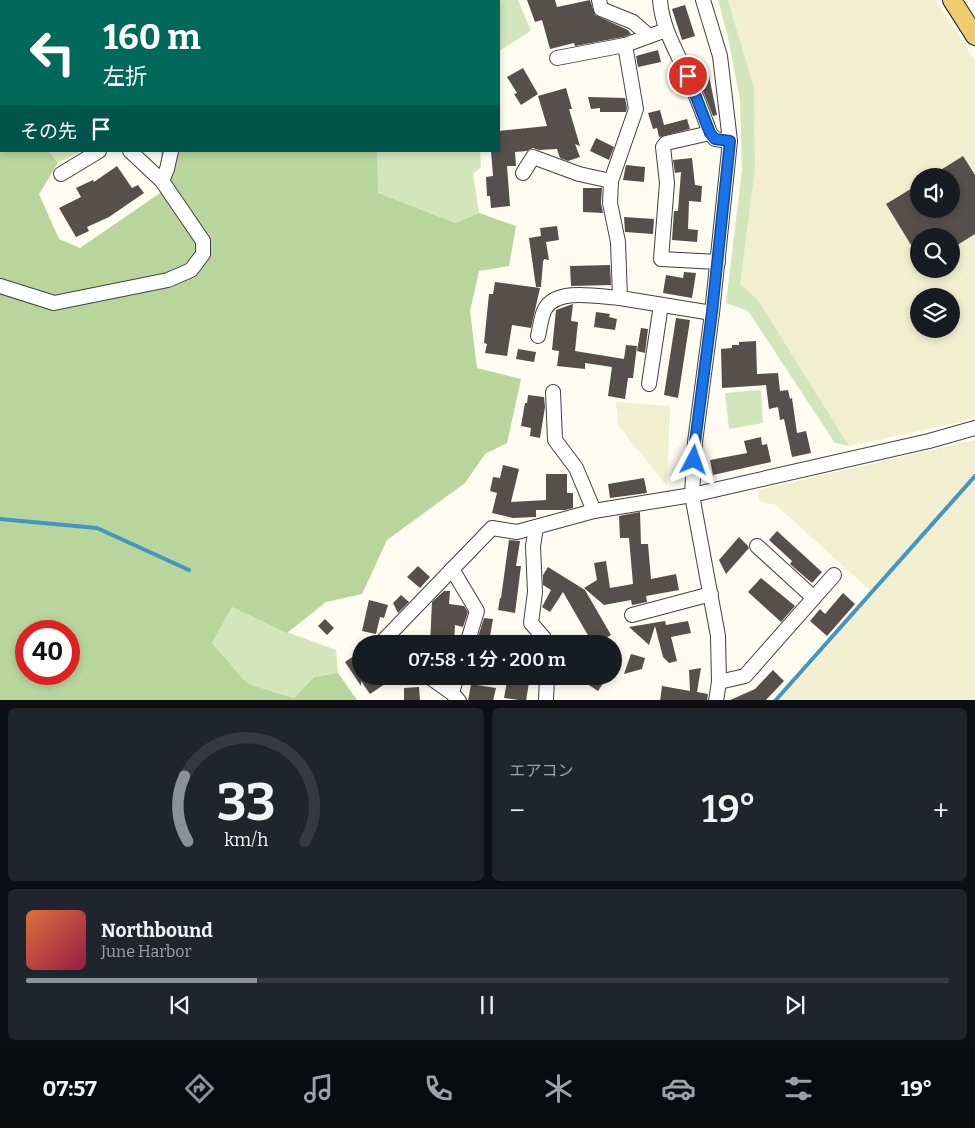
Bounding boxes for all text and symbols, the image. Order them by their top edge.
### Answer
text: 160 m [103,16,201,58]
icon: left [20,20,85,85]
pin [667,55,709,97]
icon: arrive [674,62,702,90]
text: 左折 [103,63,147,90]
icon: arrive [87,115,115,143]
text: その先 [20,120,77,143]
map controls [910,168,960,338]
button: sound [910,168,960,218]
button: search [910,228,960,278]
button: layers [910,288,960,338]
position arrow [667,433,719,485]
speed limit sign: 40 [15,620,80,685]
text: 07:58 · 1 分 · 200 m [408,648,566,671]
text: エアコン [510,761,574,780]
text: 33 [216,771,275,834]
text: 19° [702,786,756,832]
text: − [510,794,525,827]
text: + [933,794,949,827]
text: km/h [224,829,268,851]
text: Northbound [101,919,213,942]
text: June Harbor [101,942,192,961]
icon: previous [166,991,194,1019]
icon: pause [473,991,501,1019]
icon: next [781,991,809,1019]
icon: directions [182,1071,217,1106]
icon: music [301,1071,336,1106]
icon: phone [421,1071,456,1106]
icon: climate [541,1071,576,1106]
icon: car [661,1071,696,1106]
icon: filters [781,1071,816,1106]
text: 07:57 [42,1075,97,1102]
text: 19° [900,1075,933,1102]

